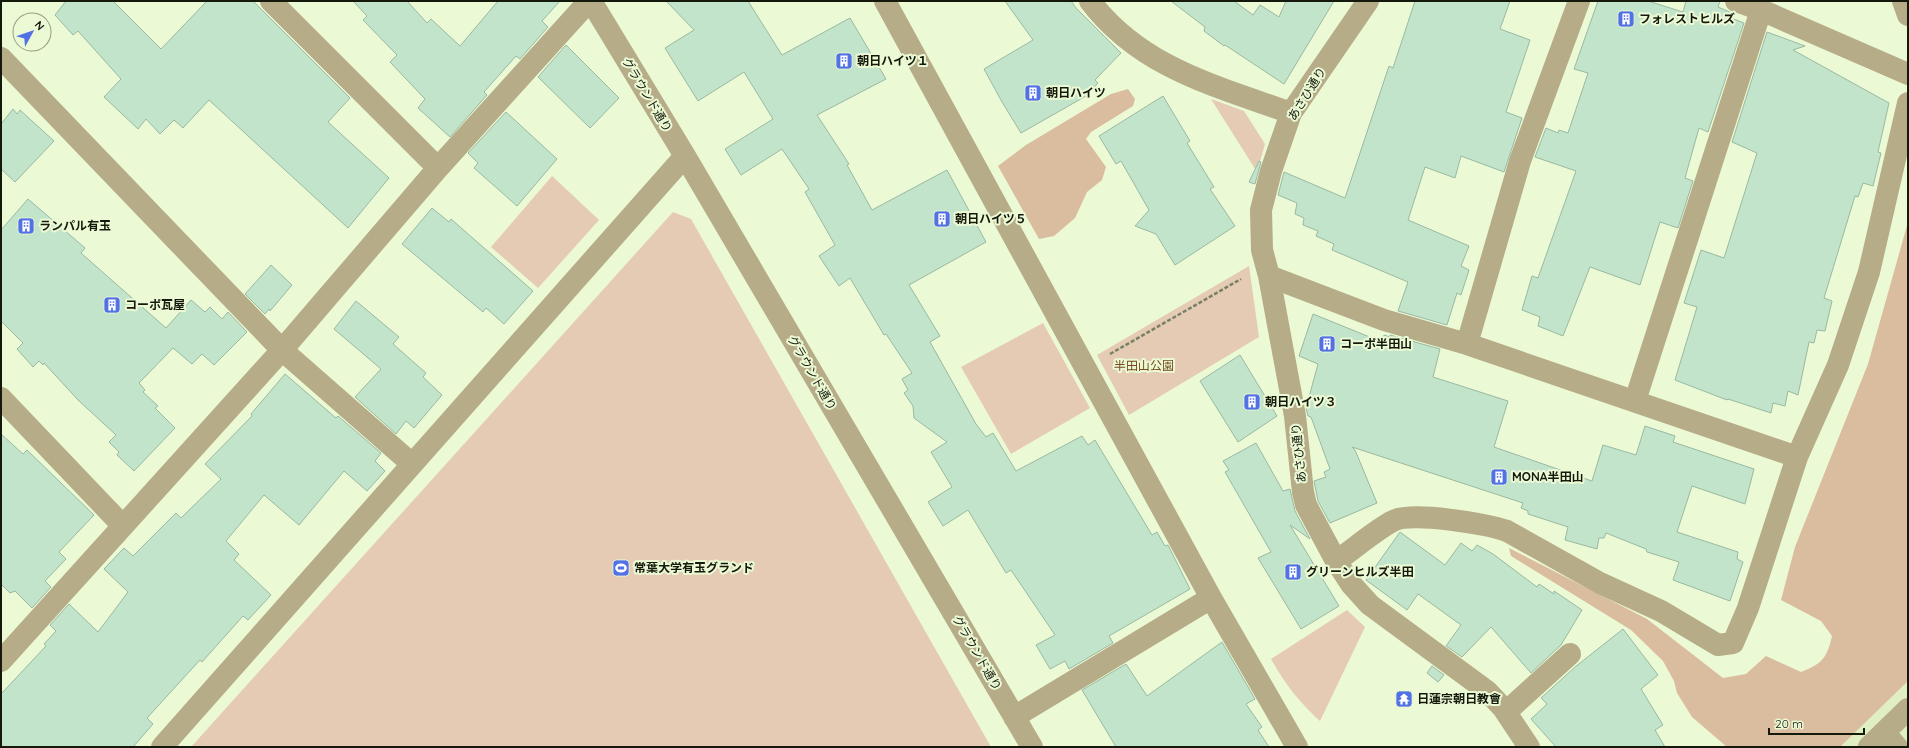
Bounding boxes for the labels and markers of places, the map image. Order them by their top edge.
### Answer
building icon: フォレストヒルズ [1616,9,1636,29]
place label: フォレストヒルズ [1639,11,1735,26]
building icon: 朝日ハイツ１ [834,51,854,71]
place label: 朝日ハイツ１ [857,53,929,68]
building icon: 朝日ハイツ [1023,83,1043,103]
place label: 朝日ハイツ [1046,85,1106,100]
building icon: 朝日ハイツ５ [932,209,952,229]
place label: 朝日ハイツ５ [955,211,1027,226]
building icon: ランパル有玉 [16,216,36,236]
place label: ランパル有玉 [39,218,111,233]
building icon: コーポ瓦屋 [102,295,122,315]
place label: コーポ瓦屋 [125,297,185,312]
building icon: コーポ半田山 [1317,334,1337,354]
place label: コーポ半田山 [1340,336,1412,351]
building icon: 朝日ハイツ３ [1242,392,1262,412]
place label: 朝日ハイツ３ [1265,394,1337,409]
building icon: MONA半田山 [1489,467,1509,487]
place label: MONA半田山 [1512,469,1583,484]
sports icon: 常葉大学有玉グランド [611,558,631,578]
place label: 常葉大学有玉グランド [634,560,754,575]
building icon: グリーンヒルズ半田 [1283,562,1303,582]
place label: グリーンヒルズ半田 [1306,564,1413,579]
temple icon: 日蓮宗朝日教會 [1394,689,1414,709]
place label: 日蓮宗朝日教會 [1417,691,1501,706]

